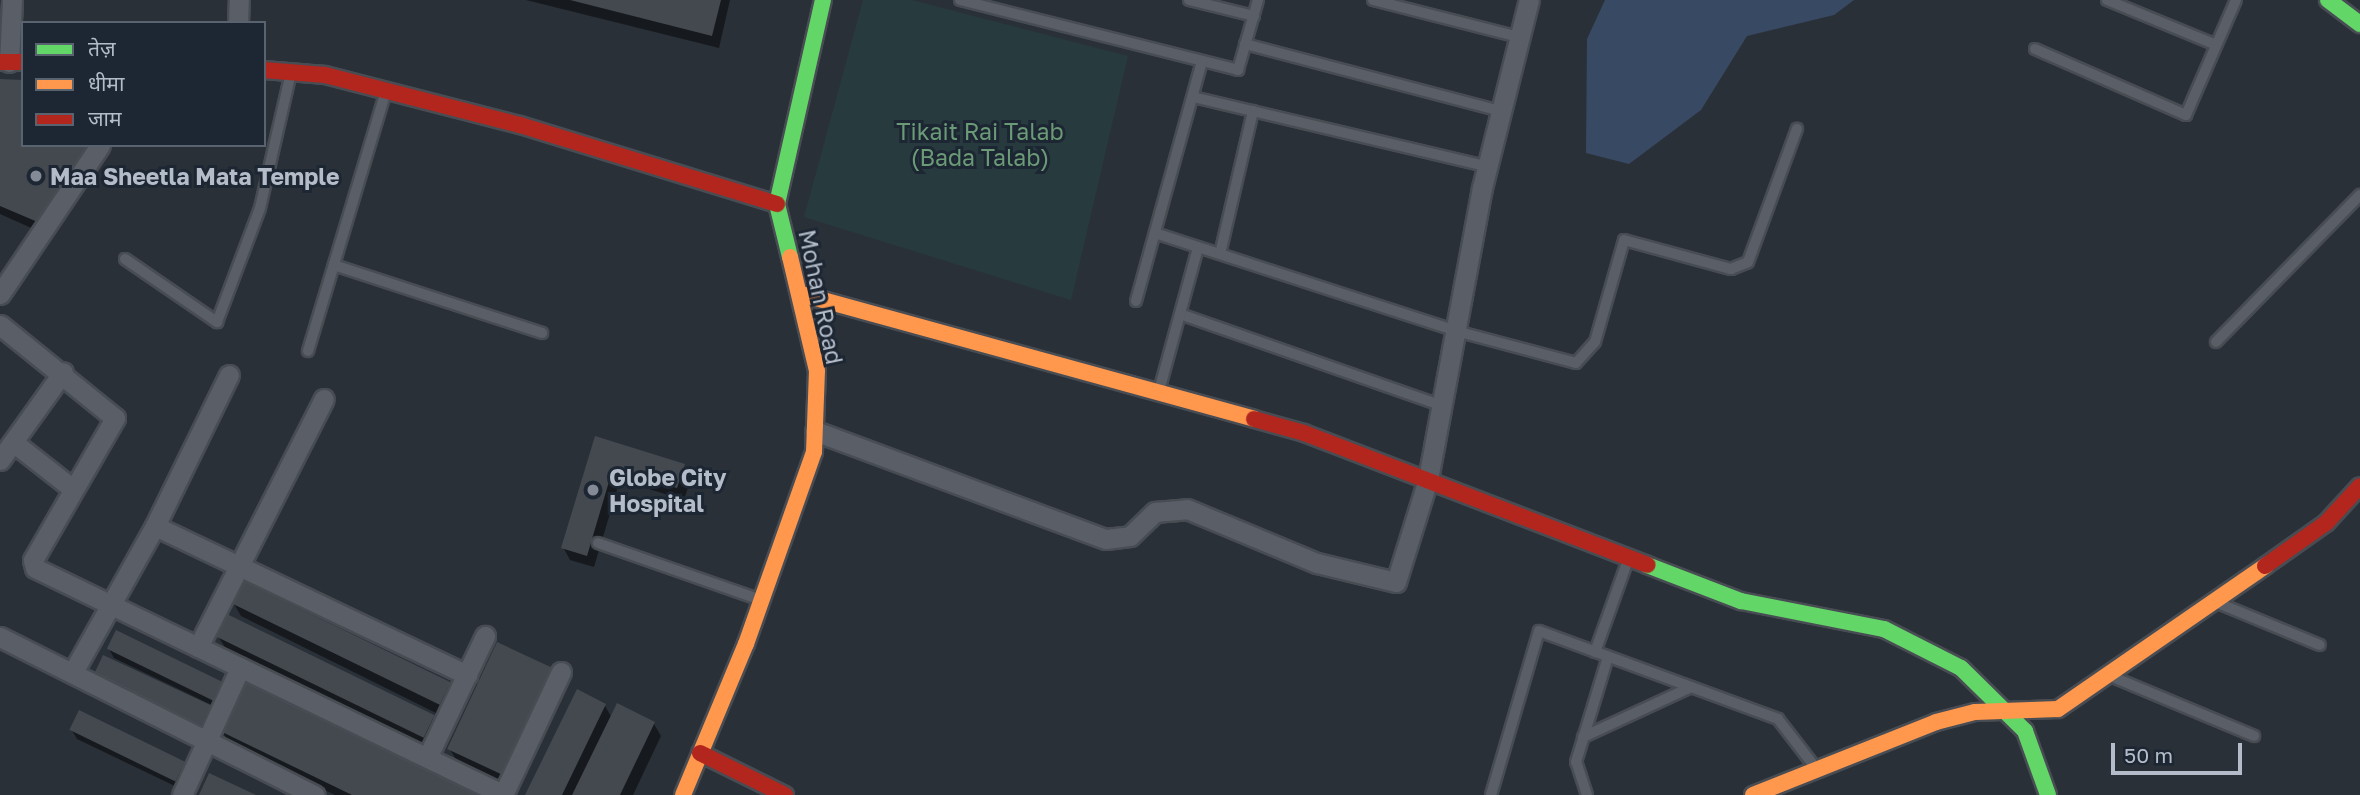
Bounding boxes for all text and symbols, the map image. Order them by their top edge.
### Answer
legend [21,21,266,147]
text: तेज़ [88,35,116,61]
text: धीमा [88,70,124,96]
text: जाम [88,105,122,131]
park label: Tikait Rai Talab (Bada Talab) [896,117,1064,171]
place label: Maa Sheetla Mata Temple [50,162,339,190]
marker: Maa Sheetla Mata Temple [28,168,44,184]
street label: Mohan Road [793,227,849,367]
place label: Globe City Hospital [609,463,727,517]
marker: Globe City Hospital [583,480,603,500]
scale bar [2115,728,2246,772]
text: 50 m [2124,742,2173,768]

